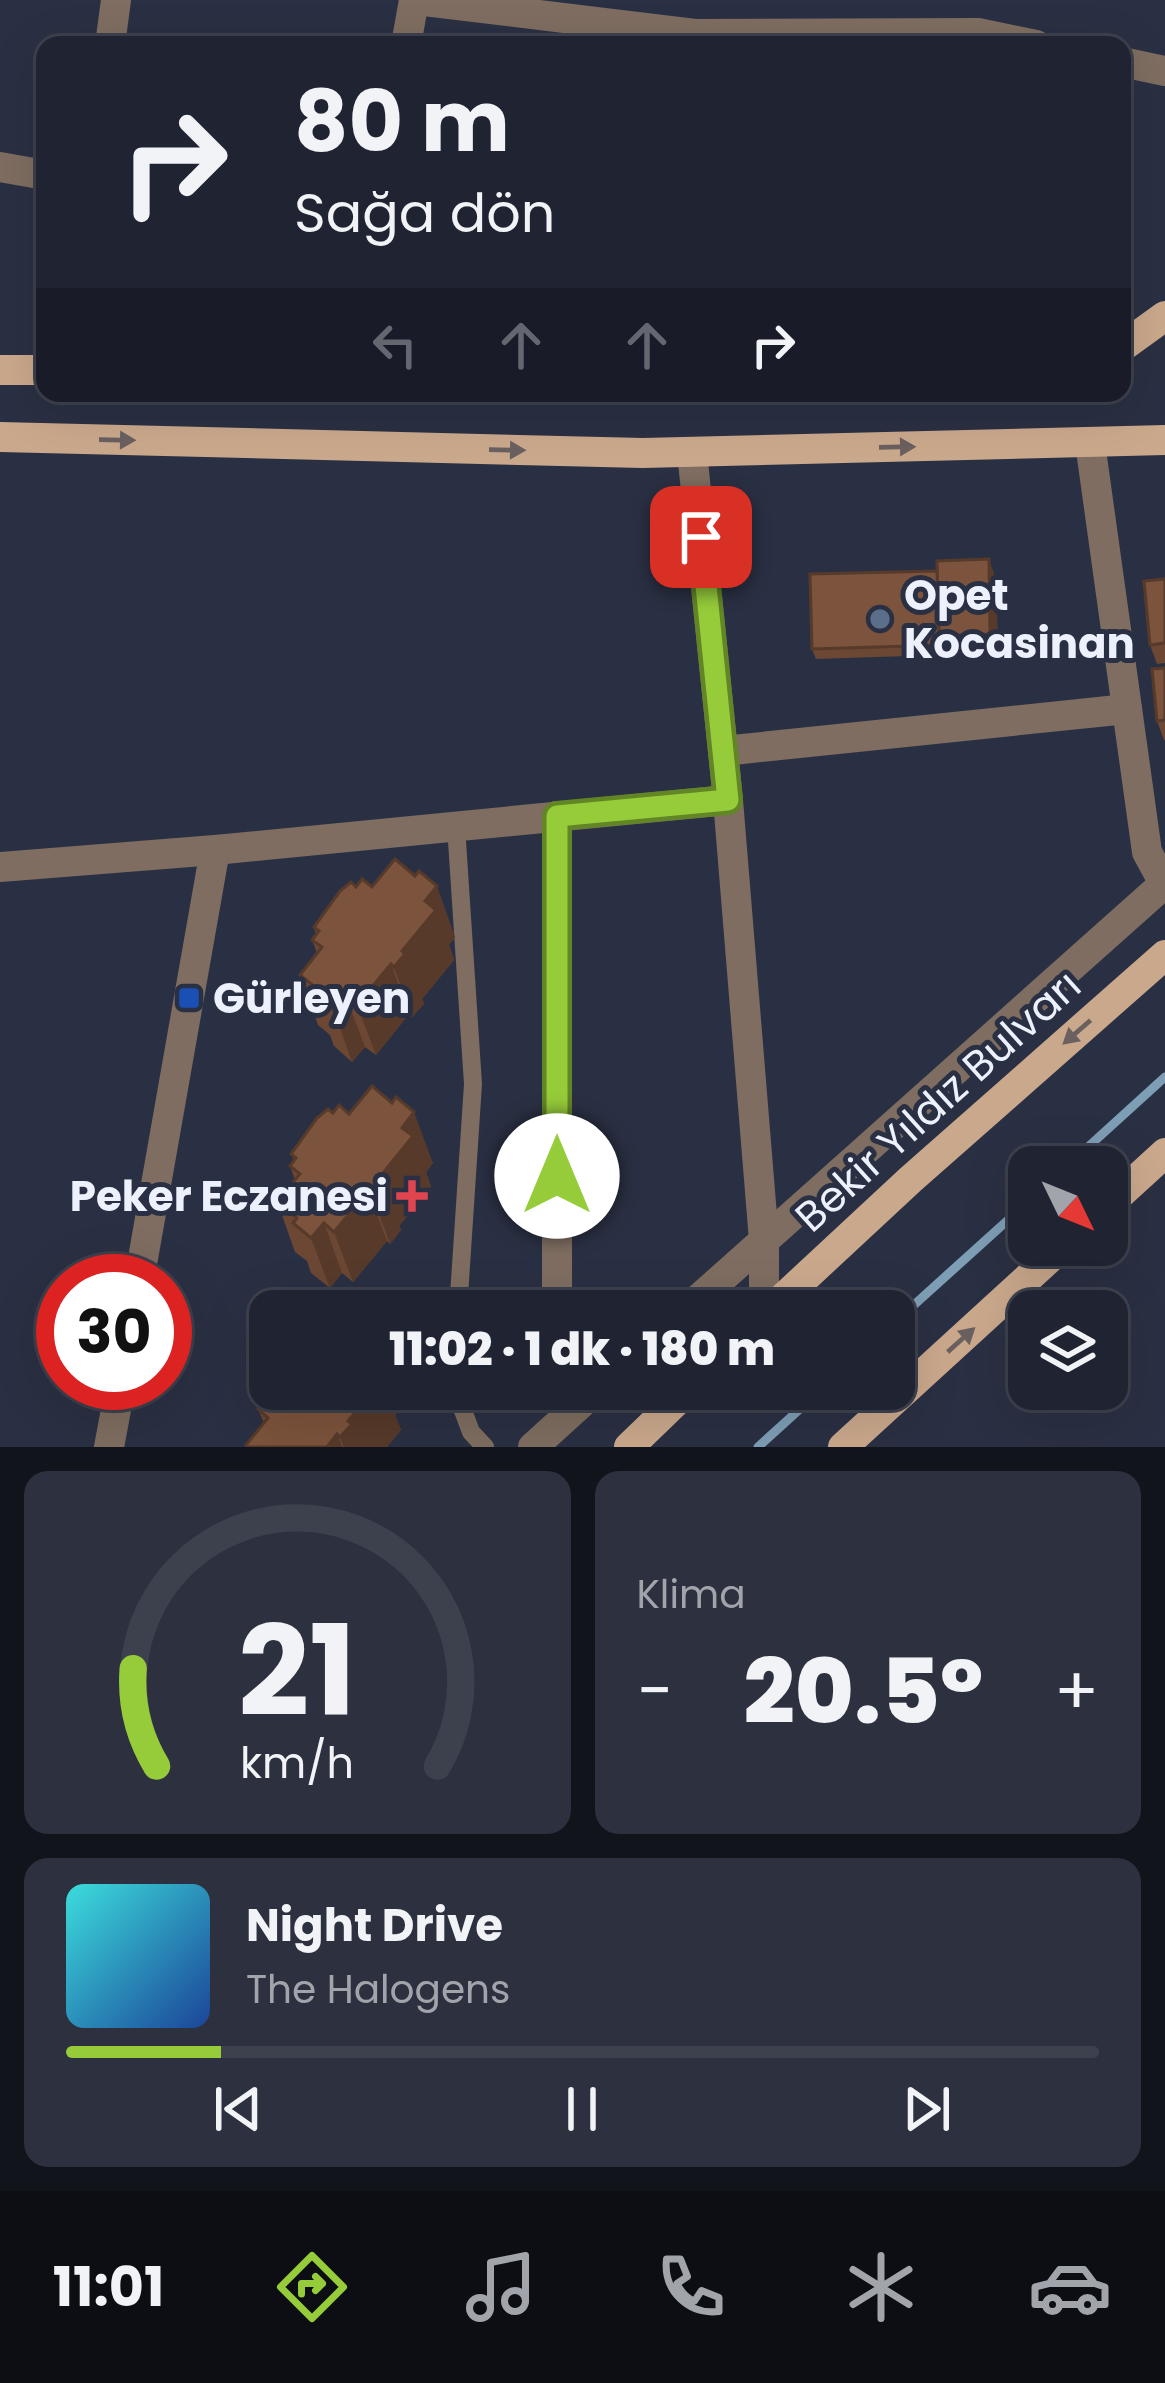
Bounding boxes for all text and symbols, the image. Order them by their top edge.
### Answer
text: 80 m [294,63,510,180]
icon: right [96,84,252,240]
text: Sağa dön [294,175,555,251]
icon: left [362,312,428,378]
icon: ahead [488,312,554,378]
icon: ahead [614,312,680,378]
icon: right [740,312,806,378]
one-way arrow [99,430,137,449]
one-way arrow [879,438,917,457]
one-way arrow [489,440,527,459]
pin [650,486,752,588]
icon: arrive [668,504,734,570]
place label: Opet Kocasinan [904,566,1135,673]
marker: Opet Kocasinan [867,606,893,632]
street label: Bekir Yıldız Bulvarı [782,957,1094,1245]
place label: Gürleyen [213,969,410,1028]
marker: Gürleyen [176,985,202,1011]
one-way arrow [1062,1018,1092,1045]
position arrow [494,1113,620,1239]
north arrow [1008,1146,1128,1266]
map controls [1008,1146,1128,1410]
place label: Peker Eczanesi [70,1167,388,1226]
marker: Peker Eczanesi [399,1183,425,1209]
speed limit sign: 30 [36,1254,192,1410]
button: layers [1008,1290,1128,1410]
text: 11:02 · 1 dk · 180 m [389,1318,775,1381]
one-way arrow [946,1326,975,1354]
text: Klima [637,1567,746,1622]
text: 21 [238,1584,356,1759]
text: 20.5° [744,1628,983,1755]
text: − [637,1645,673,1737]
text: + [1054,1645,1099,1737]
text: km/h [240,1732,354,1792]
text: Night Drive [246,1894,503,1957]
text: The Halogens [246,1962,510,2017]
icon: previous [205,2076,271,2142]
icon: pause [549,2076,615,2142]
icon: next [894,2076,960,2142]
icon: directions [270,2245,354,2329]
icon: music [459,2245,543,2329]
icon: phone [649,2245,733,2329]
icon: climate [839,2245,923,2329]
icon: car [1028,2245,1112,2329]
text: 11:01 [53,2249,164,2325]

